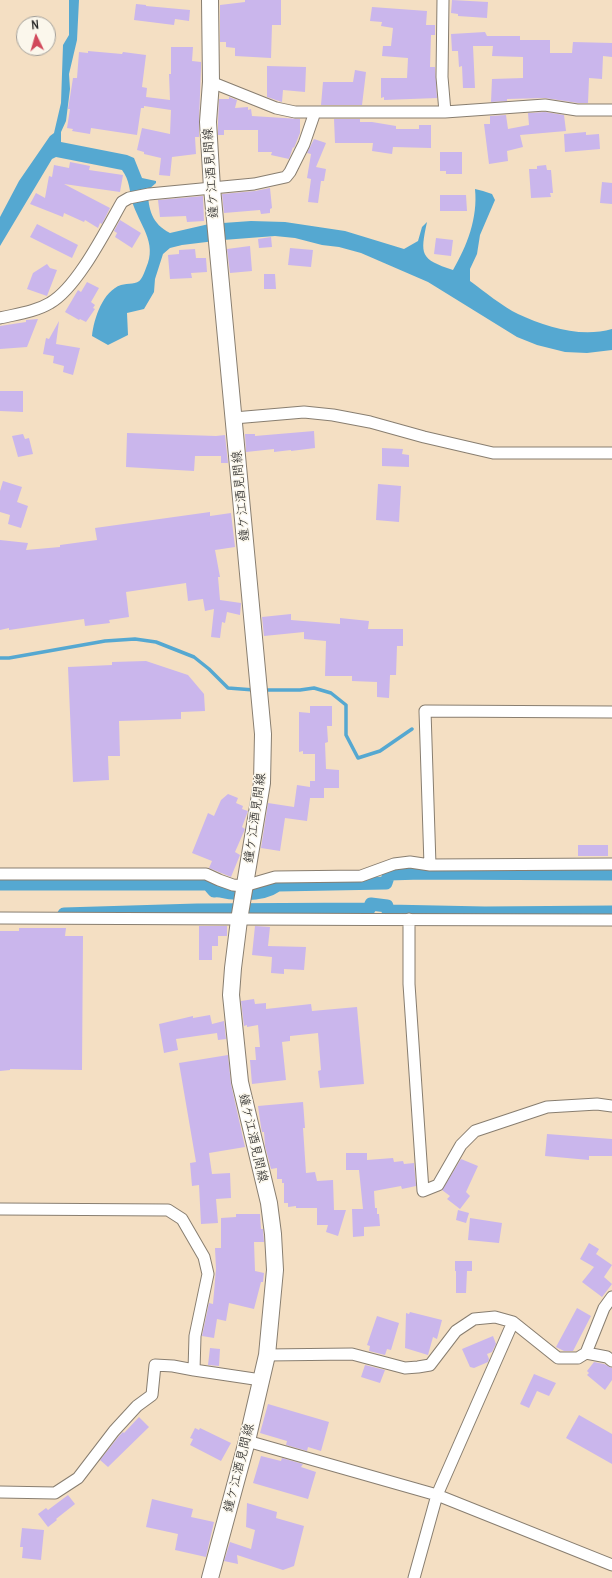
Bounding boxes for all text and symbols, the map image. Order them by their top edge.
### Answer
north arrow [16,16,56,56]
text: N [31,18,39,32]
street label: 鐘ケ江酒見間線 [200,127,222,219]
street label: 鐘ケ江酒見間線 [229,450,253,542]
street label: 鐘ケ江酒見間線 [241,772,269,864]
street label: 鐘ケ江酒見間線 [235,1092,271,1184]
street label: 鐘ケ江酒見間線 [220,1422,258,1514]

